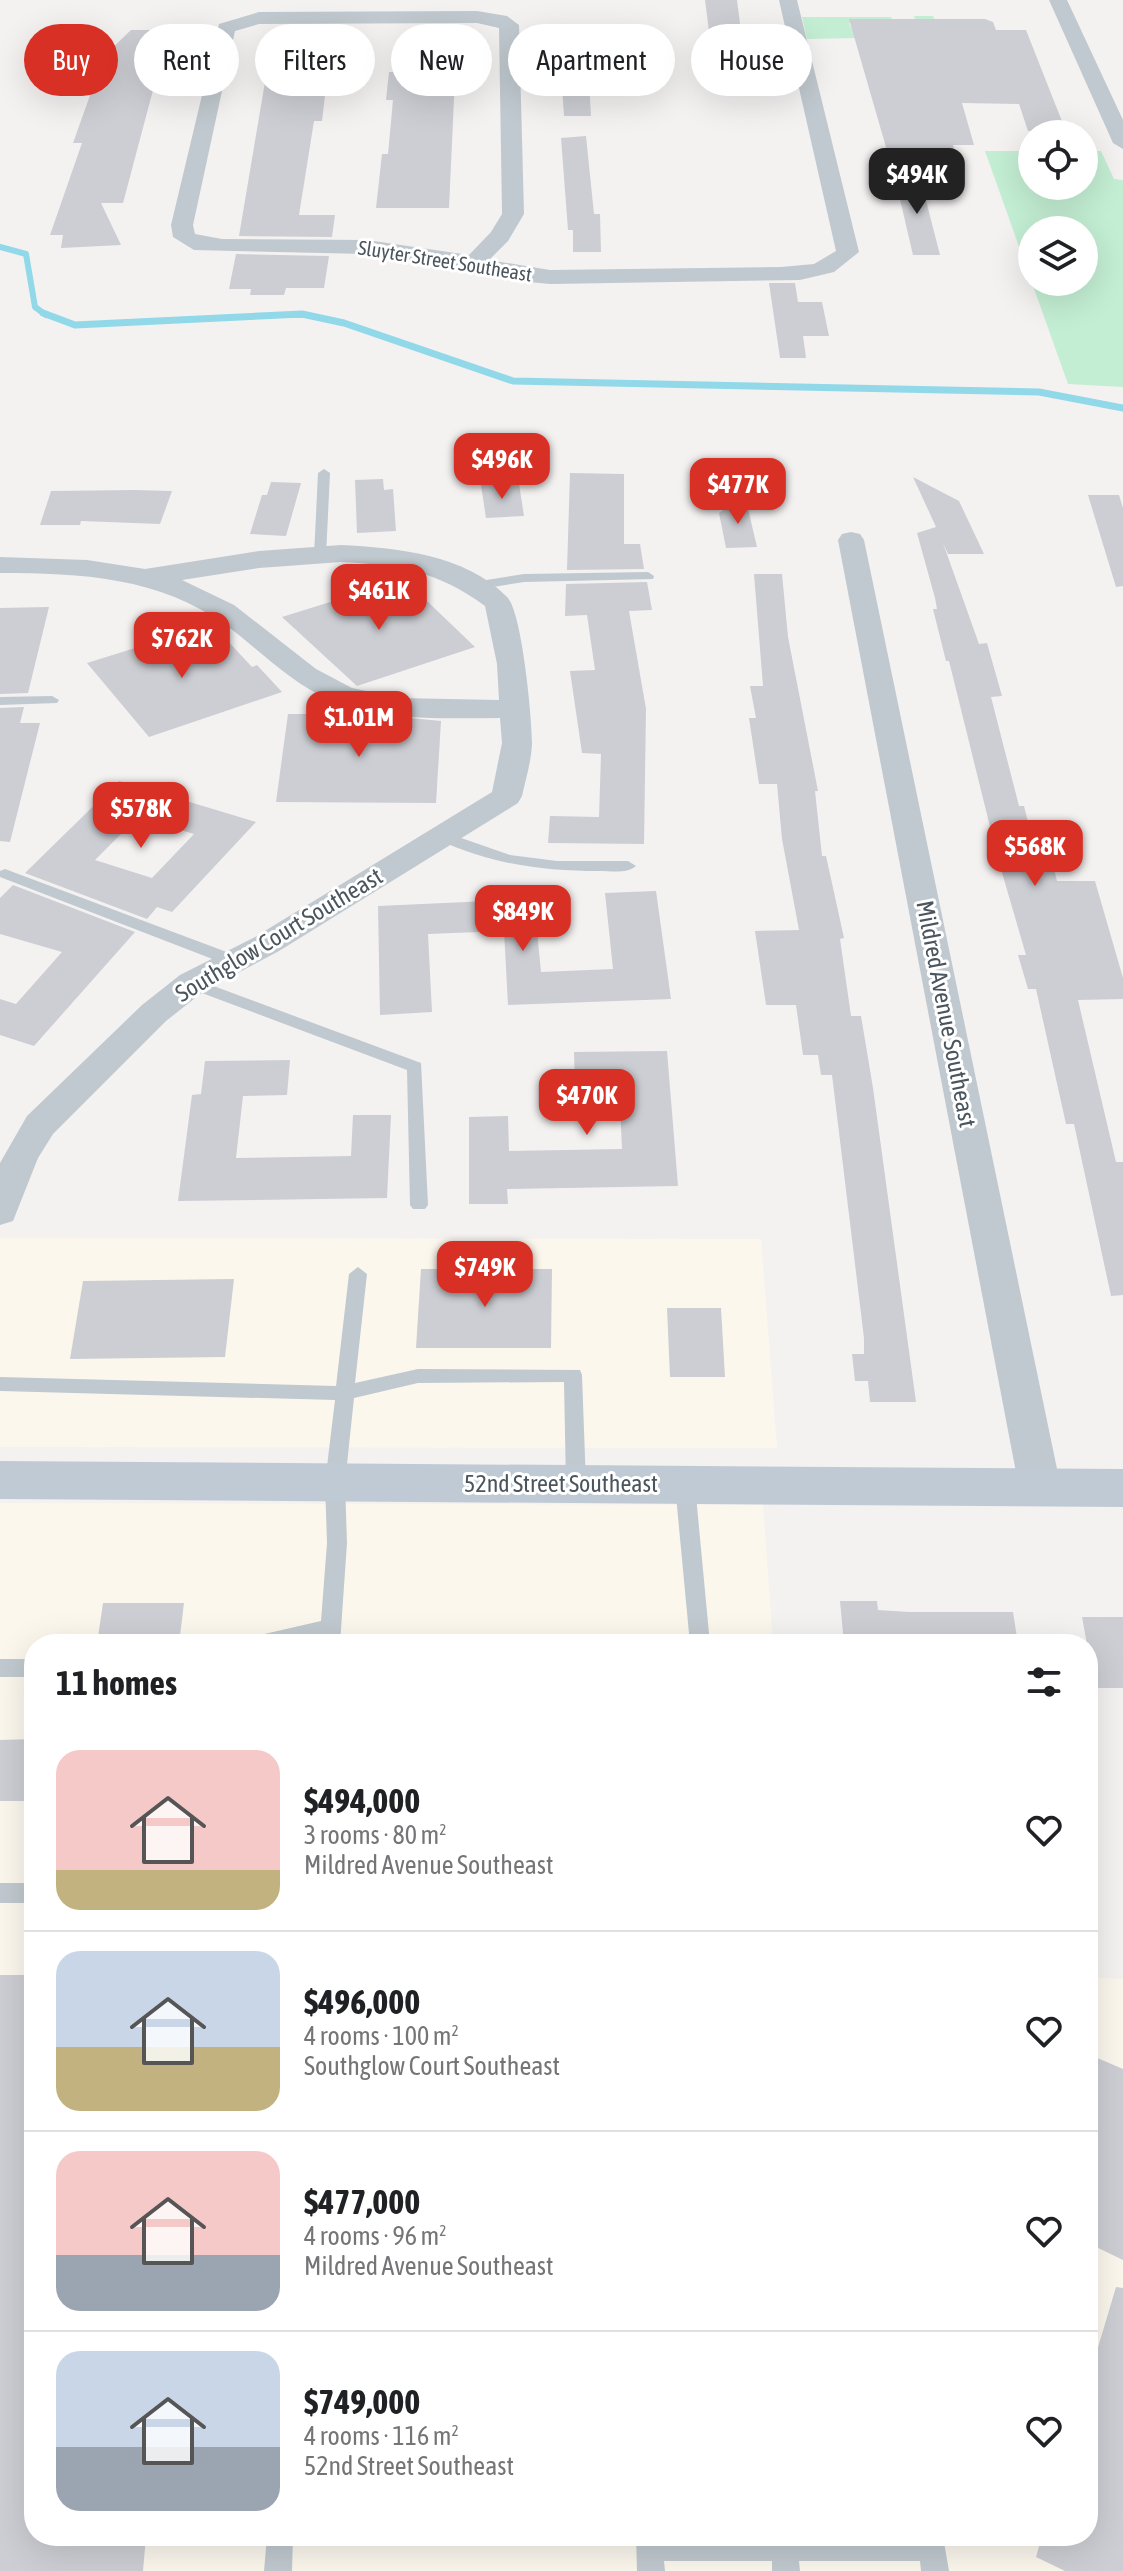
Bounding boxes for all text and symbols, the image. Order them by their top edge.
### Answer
chip: Buy [24,24,118,96]
chip: Rent [134,24,239,96]
chip: Filters [255,24,375,96]
chip: New [391,24,492,96]
chip: Apartment [508,24,675,96]
chip: House [691,24,812,96]
map controls [1018,120,1098,296]
button: locate [1018,120,1098,200]
pin: $494K [861,148,973,216]
text: $494K [887,159,947,189]
button: layers [1018,216,1098,296]
street label: Sluyter Street Southeast [357,235,534,286]
pin: $496K [446,433,558,501]
text: $496K [472,444,532,474]
pin: $477K [682,458,794,526]
text: $477K [708,469,768,499]
pin: $461K [323,564,435,632]
text: $461K [349,575,409,605]
pin: $762K [126,612,238,680]
text: $762K [152,623,212,653]
pin: $1.01M [294,691,424,759]
text: $1.01M [324,702,394,732]
pin: $578K [85,782,197,850]
text: $578K [111,793,171,823]
pin: $568K [979,820,1091,888]
text: $568K [1005,831,1065,861]
street label: Southglow Court Southeast [171,862,387,1007]
pin: $849K [467,885,579,953]
text: $849K [493,896,553,926]
street label: Mildred Avenue Southeast [911,898,982,1130]
pin: $470K [531,1069,643,1137]
text: $470K [557,1080,617,1110]
pin: $749K [429,1241,541,1309]
text: $749K [455,1252,515,1282]
street label: 52nd Street Southeast [464,1470,658,1497]
icon: filters [1022,1660,1066,1704]
text: 11 homes [56,1663,177,1702]
text: $494,000 [304,1781,420,1820]
icon: home [120,1782,216,1878]
icon: heart [1022,1808,1066,1852]
text: 3 rooms · 80 m² [304,1820,446,1850]
text: Mildred Avenue Southeast [304,1850,553,1880]
text: $496,000 [304,1982,420,2021]
icon: home [120,1983,216,2079]
icon: heart [1022,2009,1066,2053]
text: 4 rooms · 100 m² [304,2021,459,2051]
text: Southglow Court Southeast [304,2051,560,2081]
text: $477,000 [304,2182,420,2221]
icon: home [120,2183,216,2279]
icon: heart [1022,2209,1066,2253]
text: 4 rooms · 96 m² [304,2221,446,2251]
text: Mildred Avenue Southeast [304,2251,553,2281]
text: $749,000 [304,2382,420,2421]
icon: home [120,2383,216,2479]
icon: heart [1022,2409,1066,2453]
text: 4 rooms · 116 m² [304,2421,459,2451]
text: 52nd Street Southeast [304,2451,514,2481]

